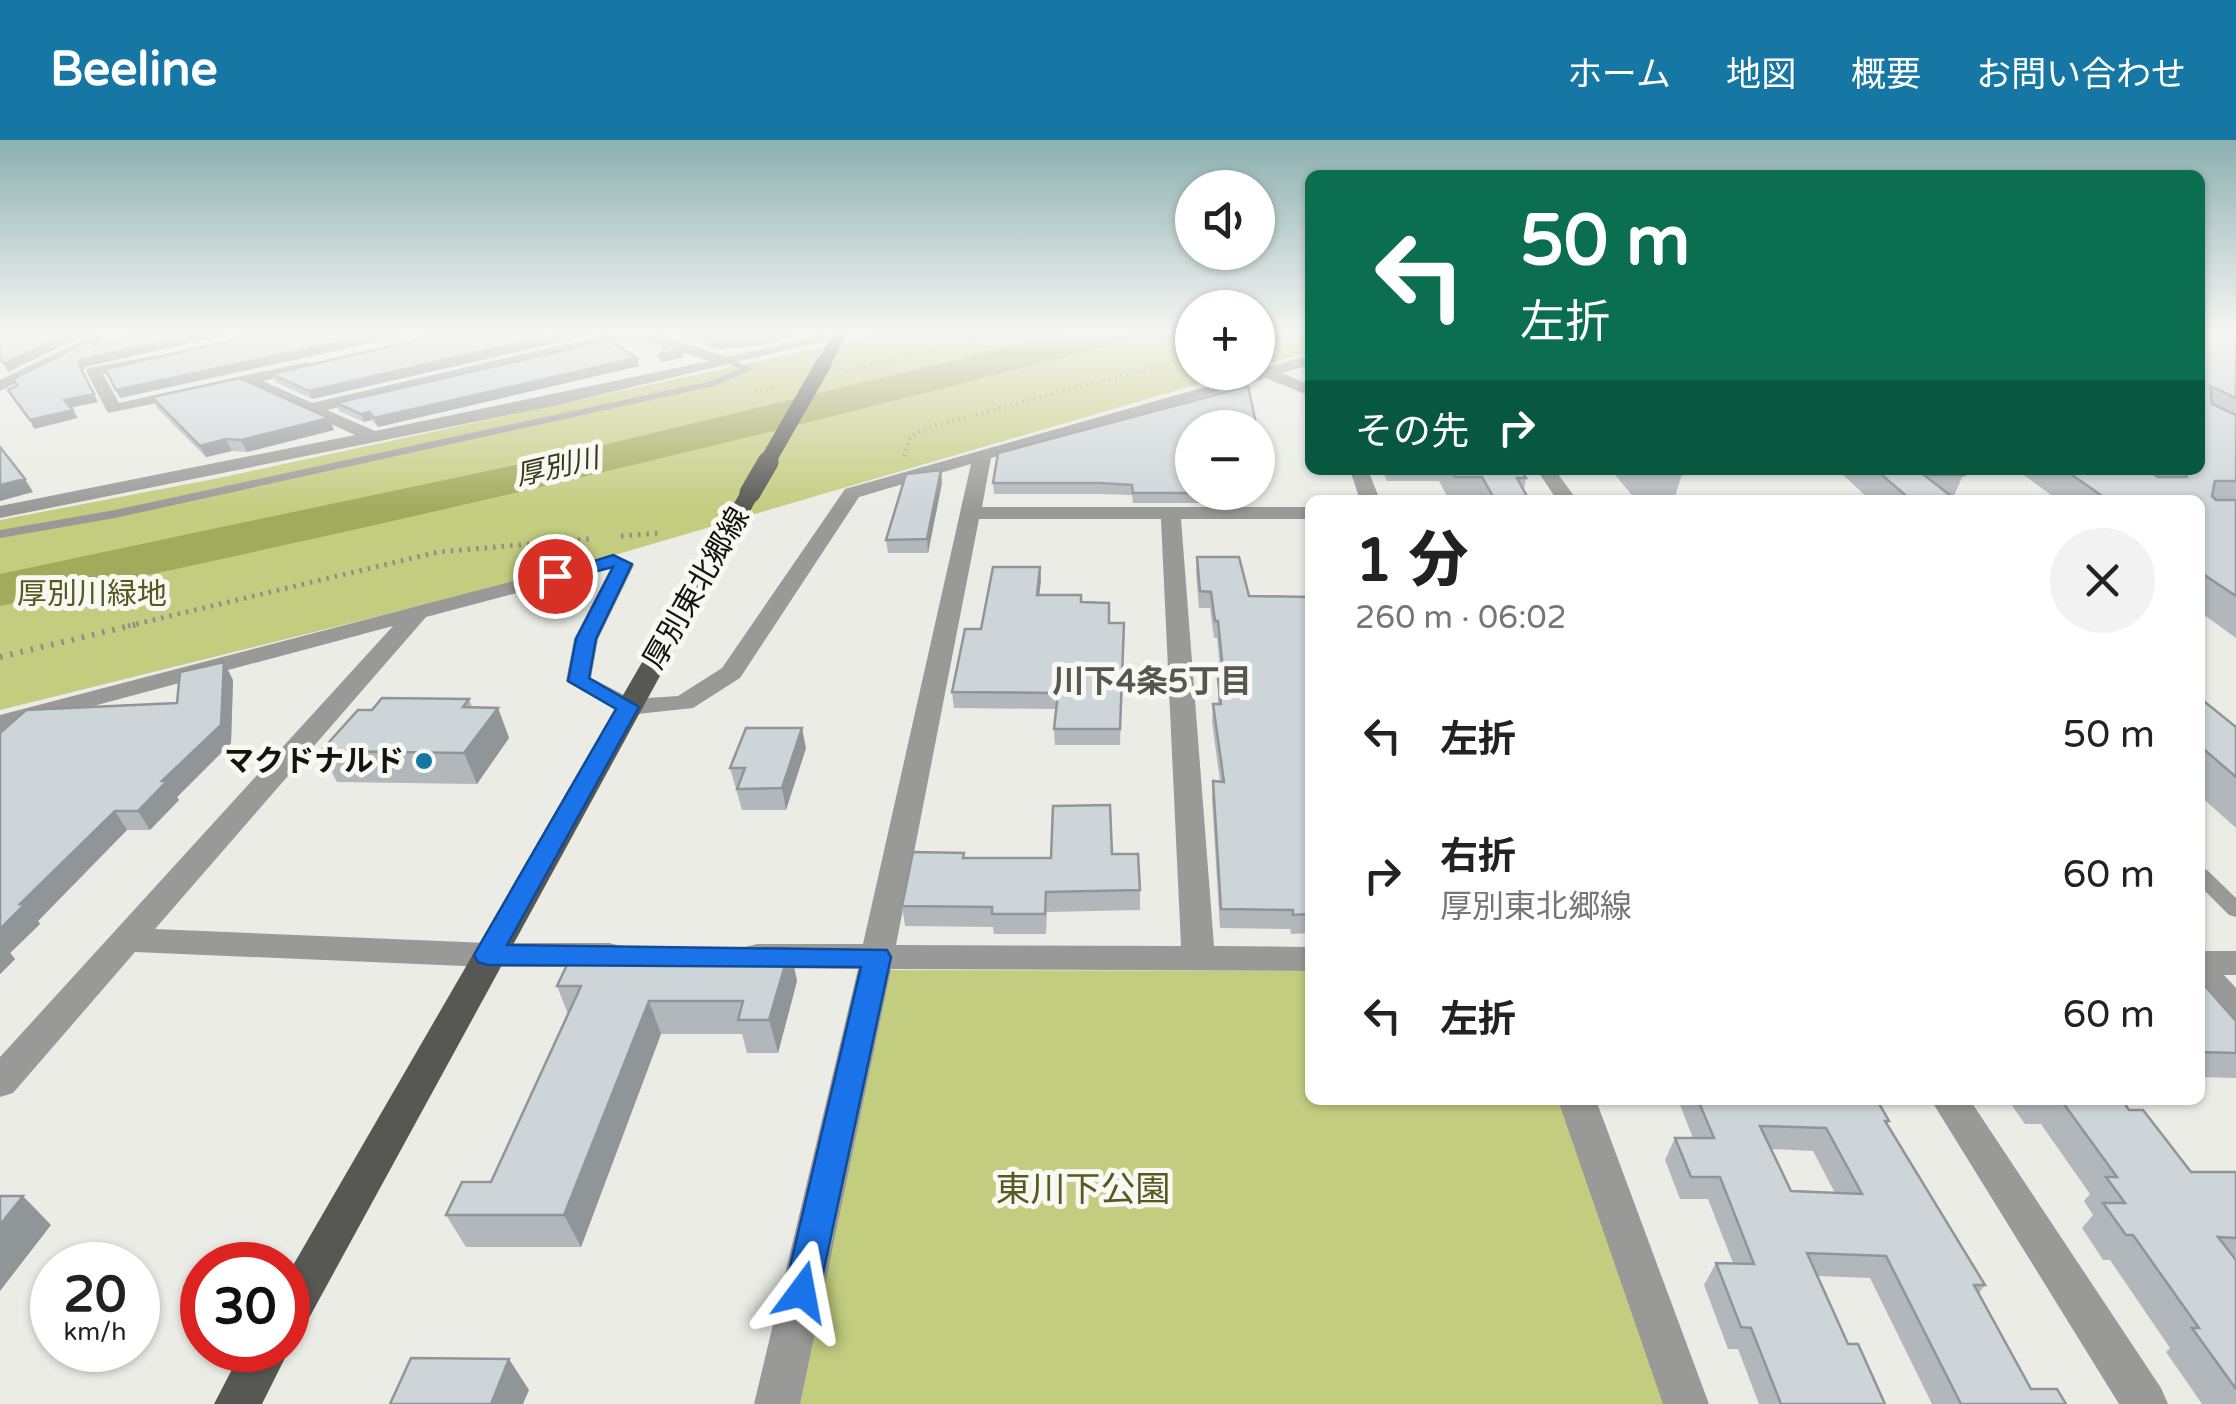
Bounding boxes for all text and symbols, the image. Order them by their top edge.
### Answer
text: Beeline [50,41,218,99]
text: ホーム [1567,54,1671,96]
text: 地図 [1726,54,1796,96]
text: 概要 [1851,54,1921,96]
text: お問い合わせ [1976,54,2186,96]
map controls [1175,170,1275,510]
button: sound [1175,170,1275,270]
text: 50 m [1520,200,1690,284]
icon: left [1355,210,1485,340]
button: + [1175,290,1275,390]
text: 左折 [1520,296,1610,350]
icon: right [1489,400,1544,455]
text: その先 [1355,409,1469,455]
button: − [1175,410,1275,510]
water label: 厚別川 [512,440,605,493]
street label: 厚別東北郷線 [635,501,757,675]
text: 1 分 [1355,525,1468,597]
button: close [2050,528,2155,633]
pin [513,534,598,619]
icon: arrive [528,549,583,604]
park label: 厚別川緑地 [17,576,167,613]
text: 260 m · 06:02 [1355,599,1567,637]
district label: 川下4条5丁目 [1052,663,1252,701]
icon: left [1355,708,1410,763]
text: 50 m [2063,712,2155,758]
text: 左折 [1440,717,1516,763]
place label: マクドナルド [224,743,404,780]
marker: マクドナルド [413,750,435,772]
text: 右折 [1440,834,1516,880]
icon: right [1355,848,1410,903]
text: 60 m [2063,852,2155,898]
text: 厚別東北郷線 [1440,888,1632,926]
icon: left [1355,988,1410,1043]
text: 60 m [2063,992,2155,1038]
text: 左折 [1440,997,1516,1043]
park label: 東川下公園 [995,1169,1171,1211]
position arrow [750,1240,854,1344]
speed limit sign: 30 [180,1242,310,1372]
text: 20 [64,1265,126,1325]
text: km/h [64,1317,126,1347]

